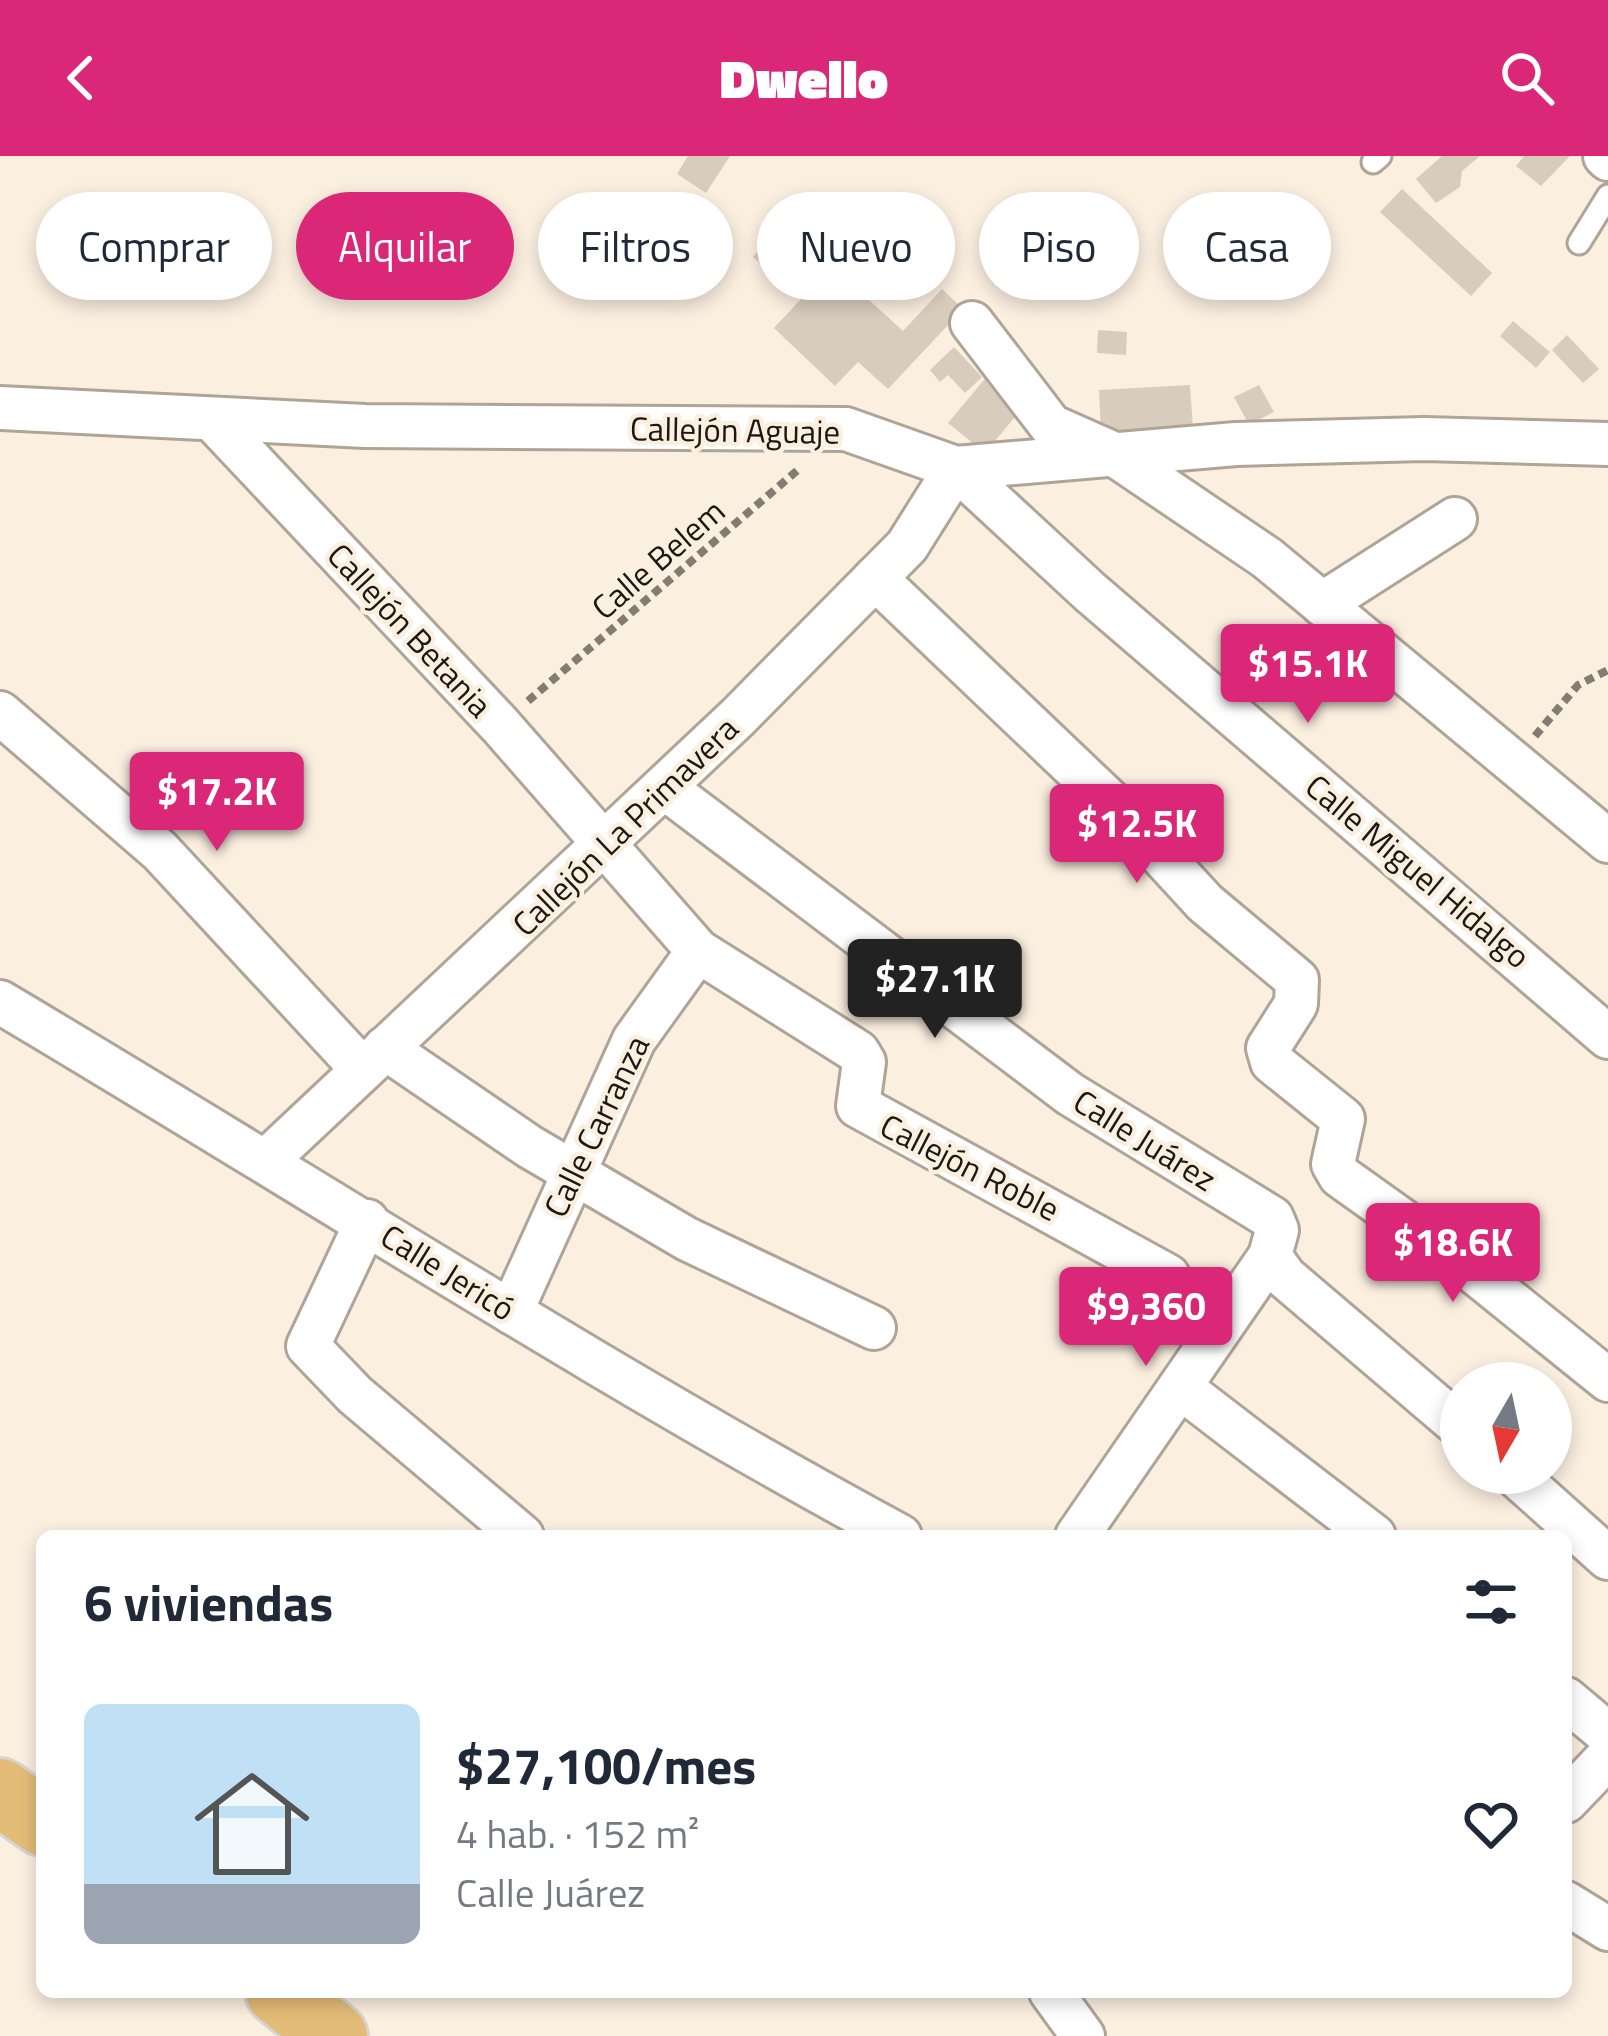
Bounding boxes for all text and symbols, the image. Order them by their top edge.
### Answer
text: Dwello [720,37,888,119]
icon: back [48,45,114,111]
icon: search [1494,45,1560,111]
chip: Comprar [36,192,272,300]
chip: Alquilar [296,192,514,300]
chip: Filtros [538,192,733,300]
chip: Nuevo [757,192,955,300]
chip: Piso [979,192,1139,300]
chip: Casa [1163,192,1331,300]
street label: Callejón Aguaje [629,403,841,457]
street label: Calle Belem [580,487,736,631]
street label: Callejón Betania [316,532,504,728]
pin: $15.1K [1210,624,1406,726]
text: $15.1K [1248,633,1368,692]
street label: Callejón La Primavera [500,705,750,947]
pin: $17.2K [119,752,315,854]
text: $17.2K [157,761,277,820]
street label: Calle Miguel Hidalgo [1295,762,1541,980]
pin: $12.5K [1039,784,1235,886]
text: $12.5K [1077,793,1197,852]
pin: $27.1K [837,939,1033,1041]
text: $27.1K [875,948,995,1007]
street label: Calle Carranza [530,1027,662,1225]
street label: Calle Juárez [1064,1076,1226,1204]
street label: Callejón Roble [872,1100,1068,1234]
pin: $18.6K [1355,1203,1551,1305]
street label: Calle Jericó [371,1211,525,1333]
text: $18.6K [1393,1212,1513,1271]
pin: $9,360 [1048,1267,1244,1369]
text: $9,360 [1086,1276,1206,1335]
north arrow [1440,1362,1572,1494]
map controls [1440,1362,1572,1494]
text: 6 viviendas [84,1563,333,1641]
icon: filters [1458,1569,1524,1635]
text: $27,100/mes [456,1726,756,1804]
icon: home [180,1752,324,1896]
icon: heart [1458,1791,1524,1857]
text: 4 hab. · 152 m² [456,1804,699,1863]
text: Calle Juárez [456,1863,645,1922]

